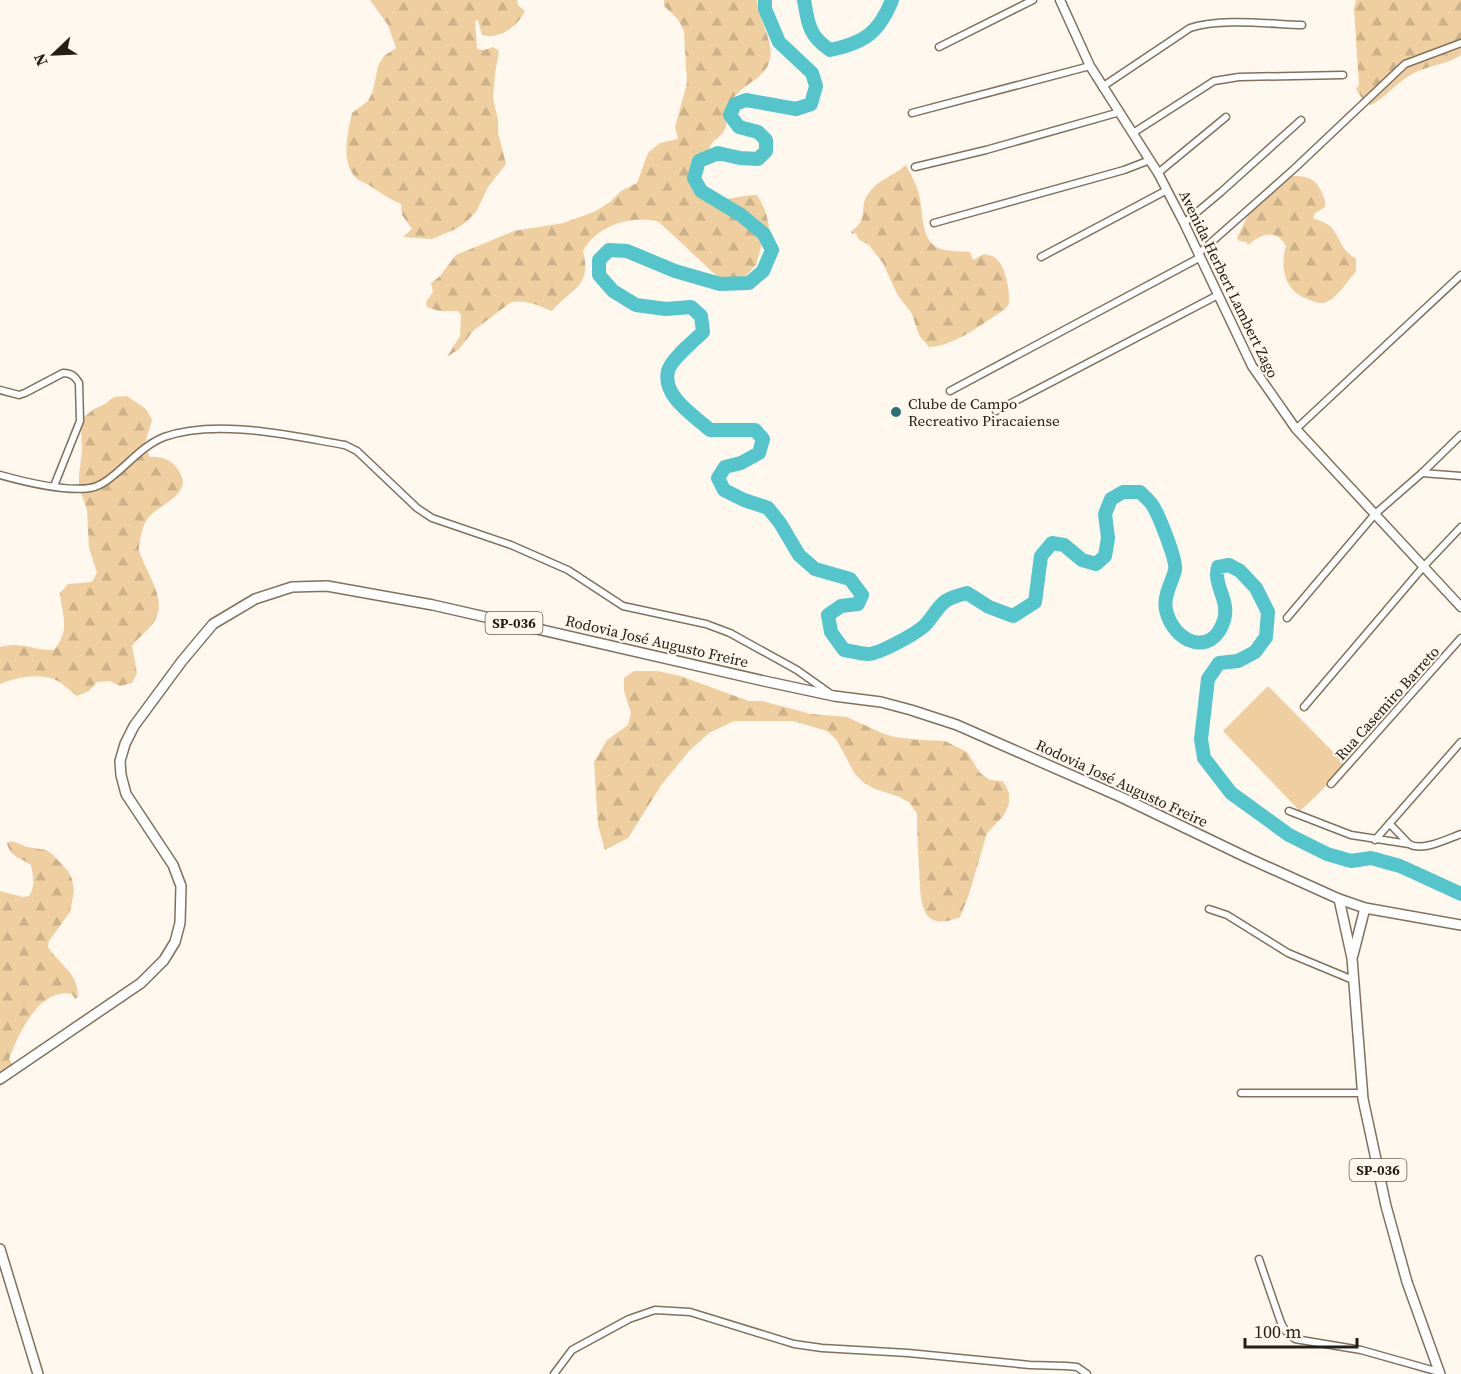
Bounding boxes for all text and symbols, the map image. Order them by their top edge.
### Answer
north arrow [24,24,84,84]
text: N [28,50,53,70]
street label: Avenida Herbert Lambert Zago [1174,187,1284,381]
place label: Clube de Campo Recreativo Piracaiense [908,393,1060,431]
marker: Clube de Campo Recreativo Piracaiense [889,405,903,419]
street label: Rodovia José Augusto Freire [563,610,751,672]
road number: SP-036 [486,612,542,634]
street label: Rua Casemiro Barreto [1330,641,1444,765]
street label: Rodovia José Augusto Freire [1033,734,1212,832]
road number: SP-036 [1350,1159,1406,1181]
scale bar [1245,1311,1358,1349]
text: 100 m [1254,1319,1301,1344]

